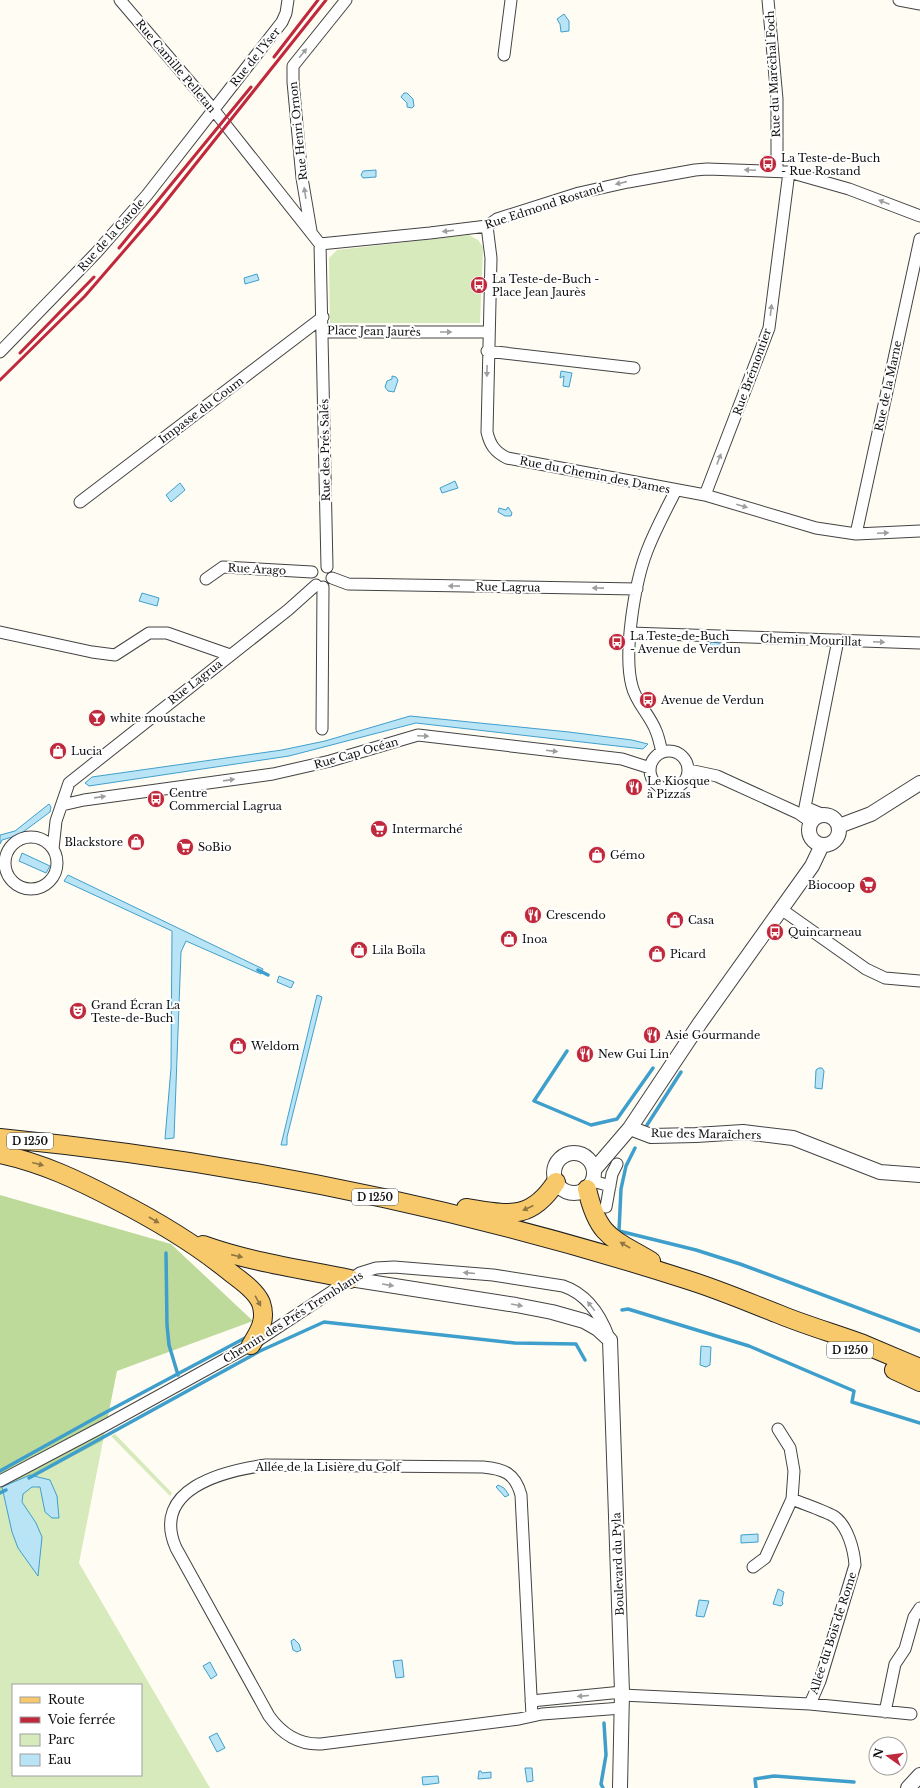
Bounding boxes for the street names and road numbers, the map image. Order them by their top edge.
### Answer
street label: Rue du Maréchal Foch [763,10,783,138]
street label: Rue Camille Pelletan [133,17,219,116]
street label: Rue de l'Yser [227,24,284,89]
street label: Rue Henri Ornon [286,80,310,181]
street label: Rue Edmond Rostand [483,180,606,232]
street label: Rue de la Garole [75,196,147,274]
street label: Place Jean Jaurès [327,323,421,339]
street label: Rue Brémontier [730,326,774,417]
street label: Rue de la Marne [872,339,904,433]
street label: Impasse du Coum [156,373,246,446]
street label: Rue des Prés Salés [317,399,333,501]
street label: Rue du Chemin des Dames [518,454,672,496]
street label: Rue Arago [227,560,287,578]
street label: Rue Lagrua [475,579,541,595]
street label: Chemin Mourillat [760,631,863,649]
street label: Rue Lagrua [165,656,226,707]
street label: Rue Cap Océan [312,734,400,772]
street label: Rue des Maraîchers [651,1126,761,1142]
road number: D 1250 [7,1133,53,1149]
road number: D 1250 [352,1189,398,1205]
street label: Chemin des Prés Tremblants [220,1268,366,1366]
road number: D 1250 [827,1342,873,1358]
street label: Allée de la Lisière du Golf [254,1460,402,1474]
street label: Boulevard du Pyla [609,1511,627,1616]
street label: Allée du Bois de Rome [806,1570,859,1697]

